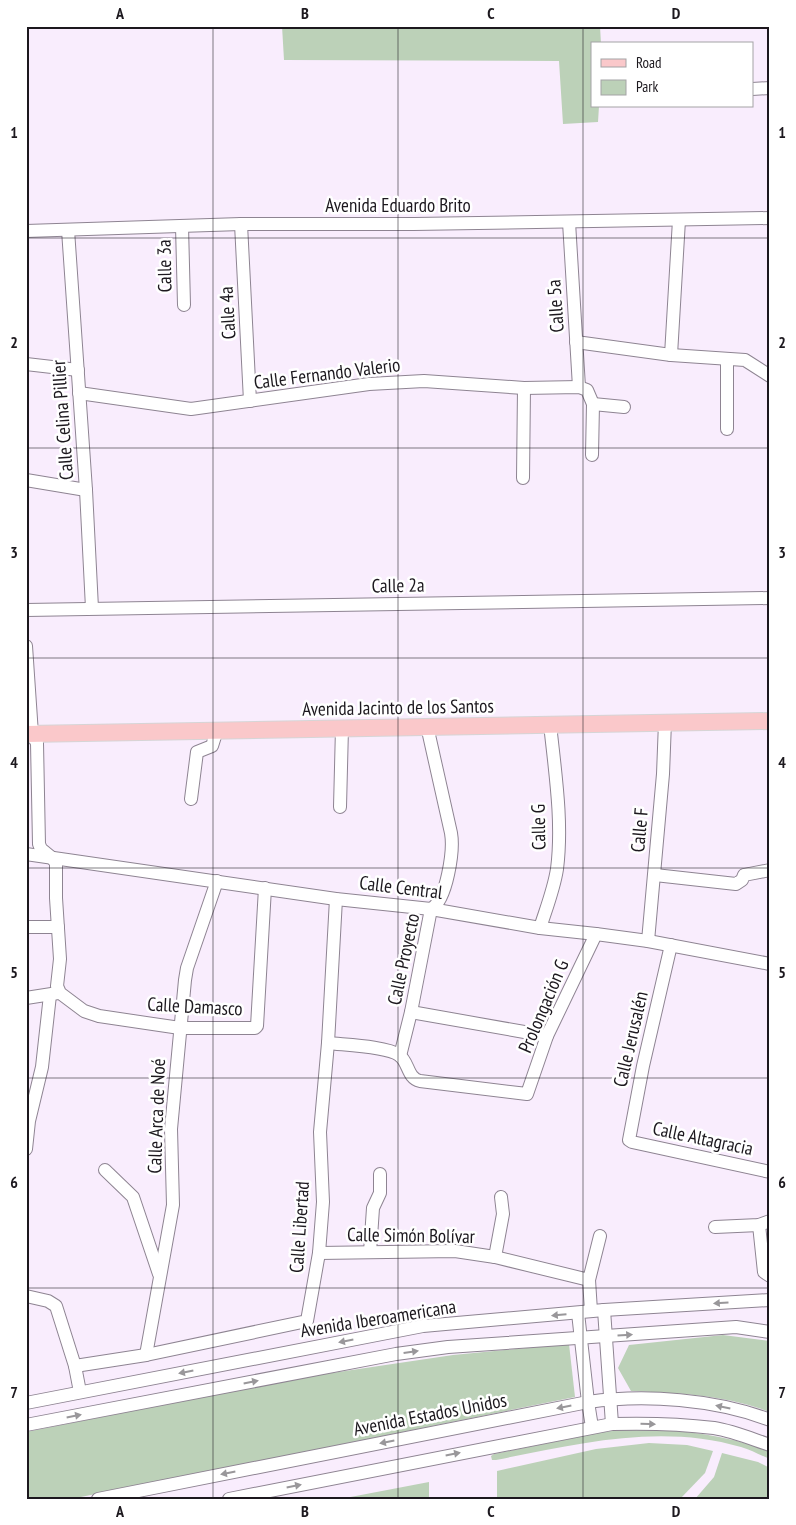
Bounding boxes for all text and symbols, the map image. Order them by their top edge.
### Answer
text: A [115,3,125,23]
text: B [301,3,309,23]
text: C [487,3,495,23]
text: D [672,3,681,23]
legend [591,42,754,108]
text: Road [636,53,662,72]
text: Park [636,77,658,96]
text: 1 [10,122,18,142]
text: 1 [778,122,786,142]
street label: Avenida Eduardo Brito [325,193,471,217]
street label: Calle 3a [152,239,176,293]
street label: Calle 5a [541,279,569,333]
street label: Calle 4a [214,286,240,340]
text: 2 [10,332,18,352]
text: 2 [778,332,786,352]
street label: Calle Fernando Valerio [252,352,402,394]
street label: Calle Celina Pillier [46,358,78,481]
text: 3 [10,542,18,562]
text: 3 [778,542,786,562]
street label: Calle 2a [371,573,425,597]
street label: Avenida Jacinto de los Santos [302,693,494,721]
text: 4 [10,752,18,772]
text: 4 [778,752,786,772]
street label: Calle G [526,804,550,850]
street label: Calle F [625,807,653,853]
street label: Calle Central [358,870,445,904]
street label: Calle Proyecto [382,911,424,1007]
street label: Prolongación G [513,956,573,1056]
text: 5 [10,962,18,982]
text: 5 [778,962,786,982]
street label: Calle Jerusalén [607,989,653,1089]
street label: Calle Damasco [147,992,243,1020]
street label: Calle Arca de Noé [142,1058,170,1174]
street label: Calle Altagracia [651,1116,755,1160]
text: 6 [10,1172,18,1192]
text: 6 [778,1172,786,1192]
street label: Calle Libertad [284,1180,314,1274]
street label: Calle Simón Bolívar [347,1222,476,1248]
street label: Avenida Iberoamericana [298,1294,458,1342]
one-way arrow [713,1299,729,1307]
one-way arrow [551,1311,567,1319]
one-way arrow [617,1331,633,1339]
one-way arrow [338,1337,354,1345]
one-way arrow [403,1348,419,1356]
one-way arrow [178,1368,194,1376]
one-way arrow [243,1378,258,1386]
text: 7 [10,1382,18,1402]
text: 7 [778,1382,786,1402]
street label: Avenida Estados Unidos [351,1387,509,1441]
one-way arrow [555,1403,571,1411]
one-way arrow [715,1403,730,1411]
one-way arrow [67,1412,82,1420]
one-way arrow [640,1420,656,1428]
one-way arrow [379,1438,395,1446]
one-way arrow [445,1450,461,1458]
one-way arrow [220,1469,235,1477]
one-way arrow [286,1482,301,1490]
text: A [115,1501,125,1521]
text: B [301,1501,309,1521]
text: C [487,1501,495,1521]
text: D [672,1501,681,1521]

